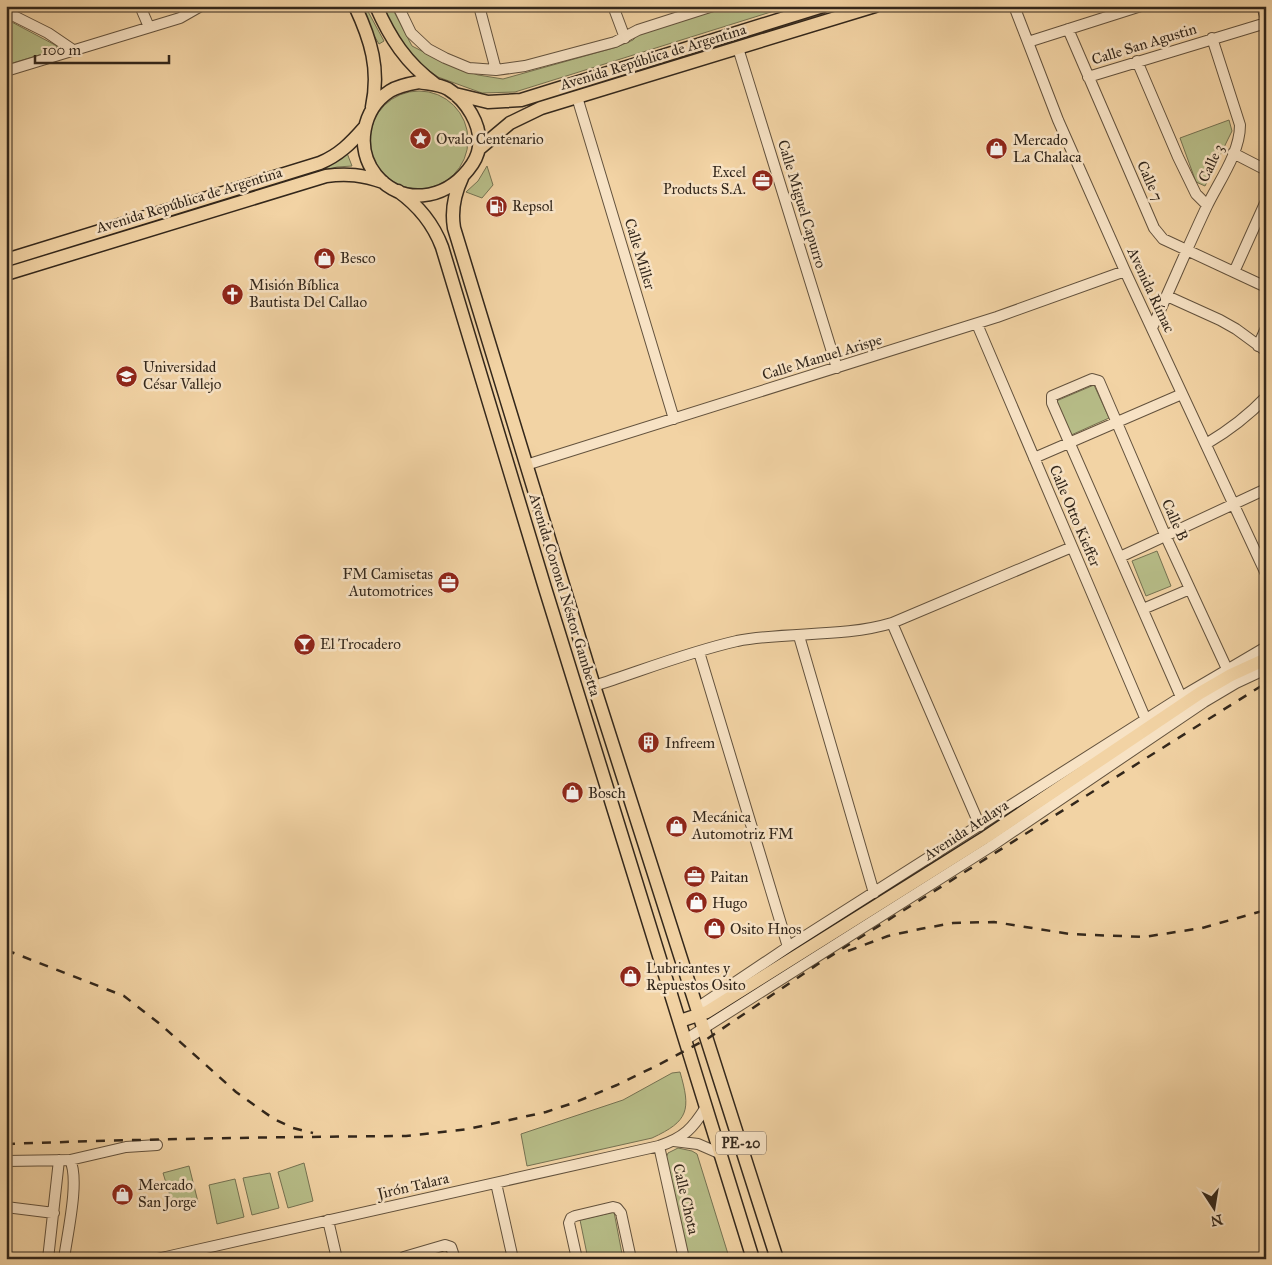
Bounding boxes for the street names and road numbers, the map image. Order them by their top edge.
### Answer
street label: Avenida República de Argentina [557,20,749,94]
street label: Calle San Agustin [1089,20,1199,68]
street label: Calle Miguel Capurro [774,138,830,271]
street label: Calle 3 [1194,141,1228,185]
street label: Calle 7 [1133,158,1167,204]
street label: Avenida República de Argentina [93,163,285,237]
street label: Calle Miller [621,216,659,292]
street label: Avenida Rímac [1123,244,1179,335]
street label: Calle Manuel Arispe [760,330,884,384]
street label: Calle Otto Kieffer [1045,462,1105,570]
street label: Avenida Coronel Néstor Gambetta [525,490,605,699]
street label: Calle B [1158,496,1192,544]
street label: Avenida Atalaya [920,796,1012,865]
road number: PE-20 [716,1132,766,1154]
street label: Calle Chota [669,1162,703,1237]
street label: Jirón Talara [374,1169,451,1204]

